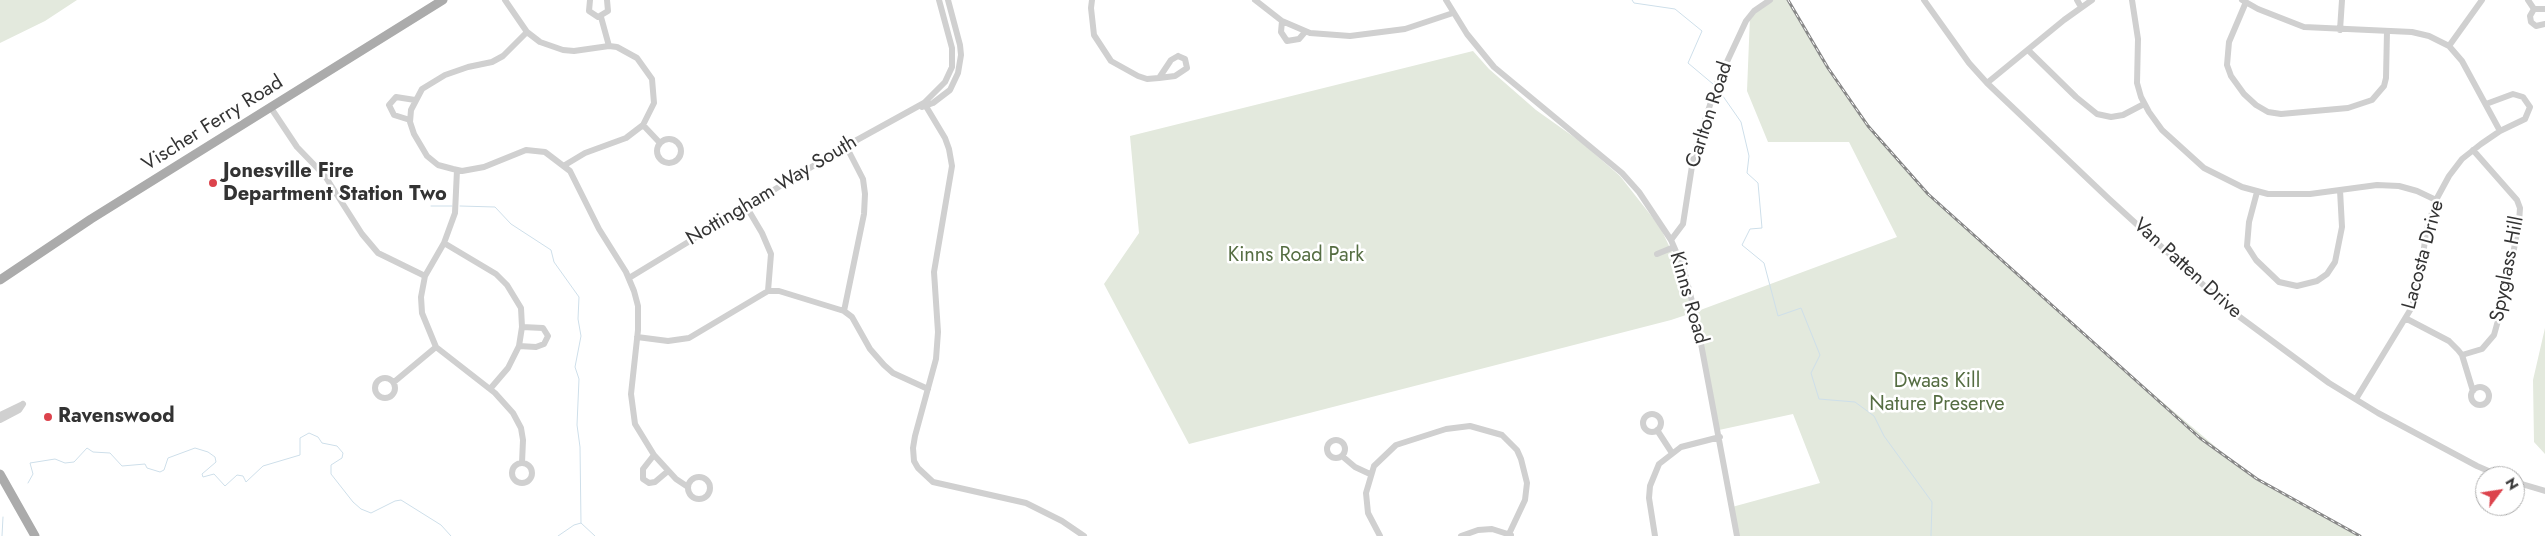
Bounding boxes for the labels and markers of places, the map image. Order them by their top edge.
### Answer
place label: Jonesville Fire Department Station Two [223,160,447,207]
marker: Jonesville Fire Department Station Two [207,177,219,189]
place label: Ravenswood [58,405,175,429]
marker: Ravenswood [42,411,54,423]

